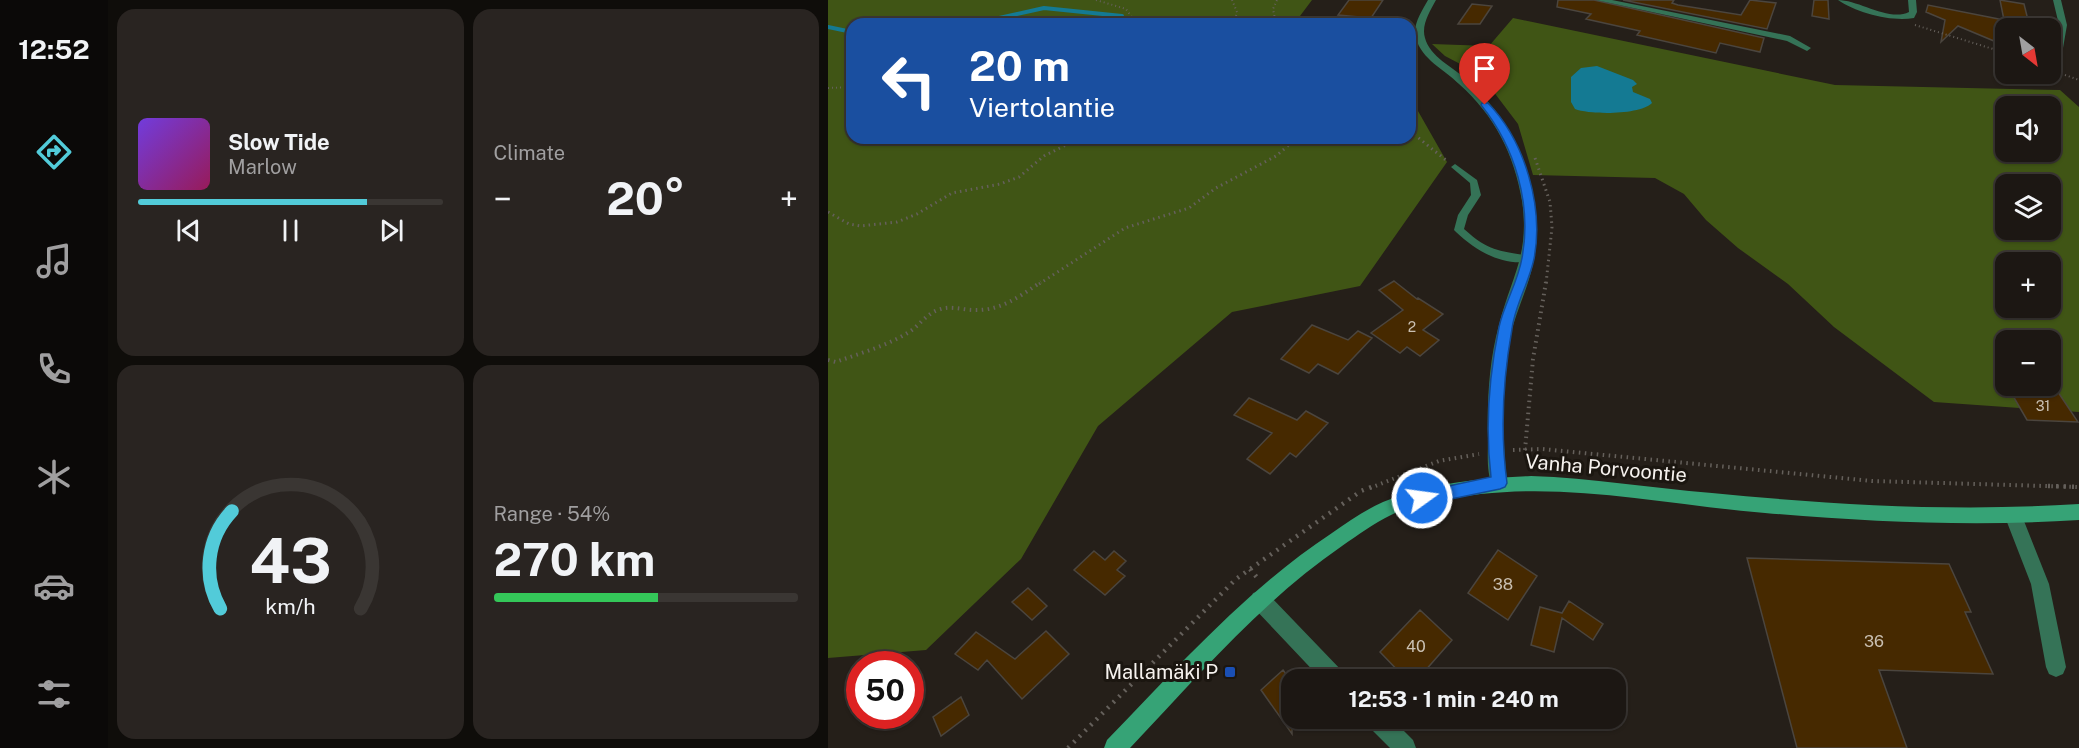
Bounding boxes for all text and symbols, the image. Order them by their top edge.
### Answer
north arrow [1995,18,2061,84]
map controls [1995,18,2061,396]
text: 12:52 [18,33,90,65]
text: 20 m [969,41,1070,90]
icon: left [870,42,948,120]
pin [1459,43,1510,105]
icon: arrive [1468,52,1501,85]
text: Viertolantie [969,91,1115,123]
button: sound [1995,96,2061,162]
text: Slow Tide [228,129,330,155]
icon: directions [33,131,75,173]
text: Climate [494,141,565,165]
text: Marlow [228,155,297,179]
text: 20° [606,172,685,225]
button: layers [1995,174,2061,240]
text: − [494,180,512,218]
text: + [780,180,798,218]
icon: previous [172,214,205,247]
icon: pause [274,214,307,247]
icon: next [375,214,408,247]
icon: music [33,240,75,282]
button: + [1995,252,2061,318]
house number: 2 [1408,319,1416,335]
button: − [1995,330,2061,396]
icon: phone [33,348,75,390]
house number: 31 [2036,398,2050,414]
street label: Vanha Porvoontie [1524,449,1688,487]
icon: climate [33,456,75,498]
position arrow [1390,466,1454,530]
text: Range · 54% [494,502,610,526]
text: 43 [249,524,331,597]
text: 270 km [494,533,655,586]
icon: car [33,565,75,607]
house number: 38 [1493,575,1513,594]
text: km/h [265,594,315,619]
house number: 36 [1864,632,1884,651]
house number: 40 [1406,637,1426,656]
speed limit sign: 50 [846,651,924,729]
place label: Mallamäki P [1104,660,1218,684]
marker: Mallamäki P [1223,665,1237,679]
icon: filters [33,673,75,715]
text: 12:53 · 1 min · 240 m [1348,686,1559,712]

